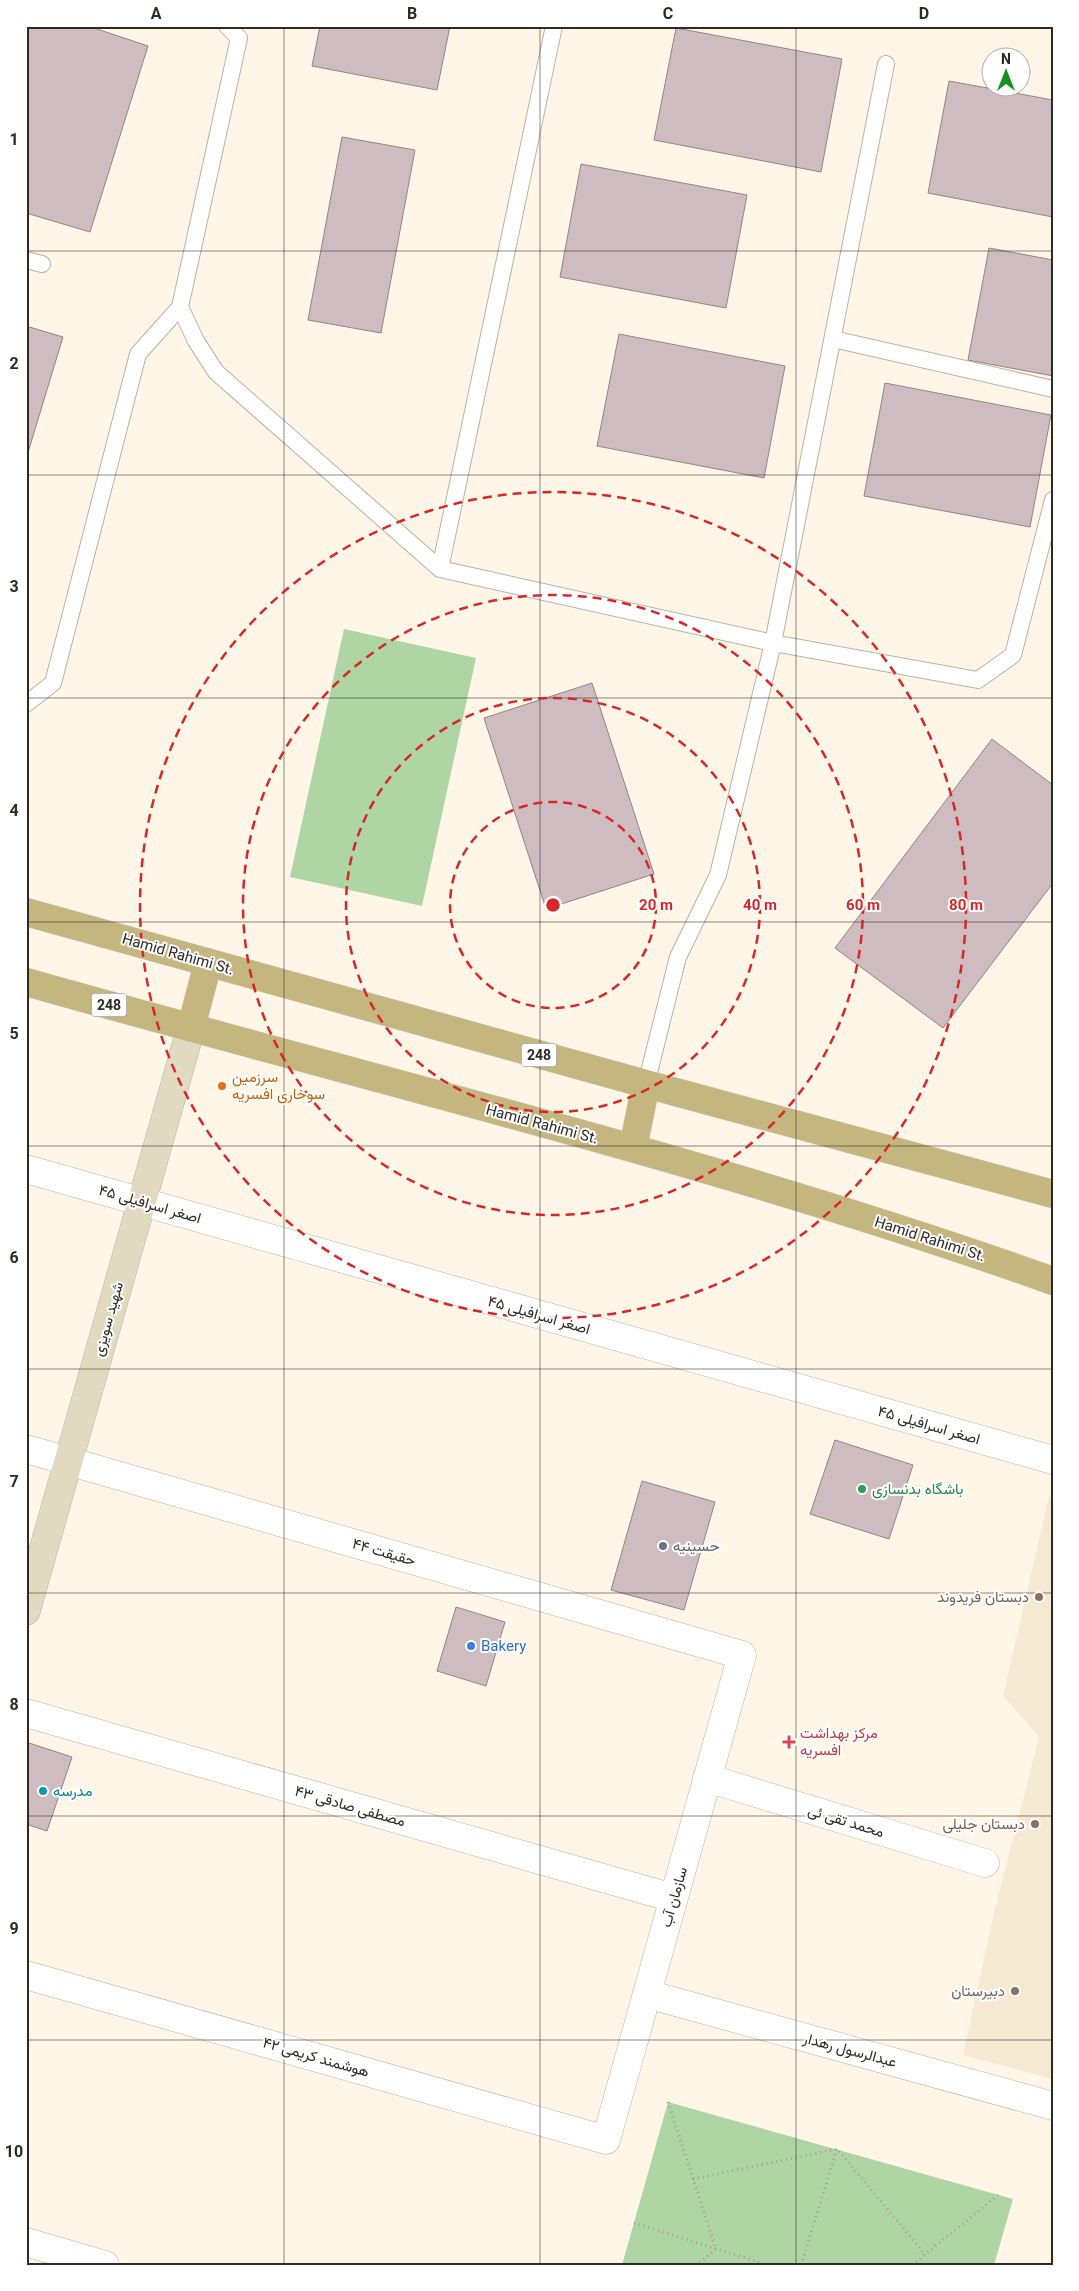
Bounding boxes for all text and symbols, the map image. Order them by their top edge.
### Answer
text: A [151,4,162,23]
text: B [407,4,417,23]
text: C [663,4,673,23]
text: D [919,4,929,23]
north arrow [982,48,1032,98]
text: N [1001,51,1011,67]
text: 1 [9,130,19,149]
text: 2 [9,354,19,373]
text: 3 [9,577,19,596]
text: 4 [9,801,19,820]
centre of rings [544,896,562,914]
text: 20 m [639,896,673,914]
text: 40 m [743,896,777,914]
text: 60 m [846,896,880,914]
text: 80 m [949,896,983,914]
street label: Hamid Rahimi St. [120,929,236,979]
road number: 248 [92,994,126,1016]
text: 5 [9,1024,19,1043]
road number: 248 [522,1044,556,1066]
place label: سرزمین سوخاری افسریه [232,1068,325,1104]
marker: سرزمین سوخاری افسریه [216,1080,228,1092]
street label: Hamid Rahimi St. [484,1100,600,1148]
street label: اصغر اسرافیلی ۴۵ [96,1181,203,1228]
street label: Hamid Rahimi St. [872,1213,988,1265]
text: 6 [9,1248,19,1267]
street label: شهید سویزی [89,1280,128,1359]
street label: اصغر اسرافیلی ۴۵ [485,1292,592,1339]
street label: اصغر اسرافیلی ۴۵ [875,1402,982,1449]
text: 7 [9,1472,19,1491]
place label: باشگاه بدنسازی [872,1480,963,1499]
marker: باشگاه بدنسازی [856,1483,868,1495]
street label: حقیقت ۴۴ [350,1534,418,1570]
place label: حسینیه [673,1537,719,1555]
marker: حسینیه [657,1540,669,1552]
place label: دبستان فریدوند [937,1588,1029,1606]
marker: دبستان فریدوند [1033,1591,1045,1603]
place label: Bakery [481,1637,526,1655]
marker: Bakery [465,1640,477,1652]
text: 8 [9,1695,19,1714]
place label: مرکز بهداشت افسریه [800,1724,878,1759]
marker: مرکز بهداشت افسریه [782,1735,796,1749]
place label: مدرسه [53,1782,93,1800]
street label: مصطفی صادقی ۴۳ [292,1782,407,1831]
marker: مدرسه [37,1785,49,1797]
street label: محمد تقی ئی [805,1801,886,1842]
place label: دبستان جلیلی [942,1815,1025,1834]
marker: دبستان جلیلی [1029,1818,1041,1830]
street label: سازمان آب [657,1865,691,1929]
text: 9 [9,1919,19,1938]
place label: دبیرستان [951,1982,1005,2000]
marker: دبیرستان [1009,1985,1021,1997]
street label: عبدالرسول رهدار [800,2029,899,2071]
street label: هوشمند کریمی ۴۲ [260,2033,371,2082]
text: 10 [5,2142,23,2161]

